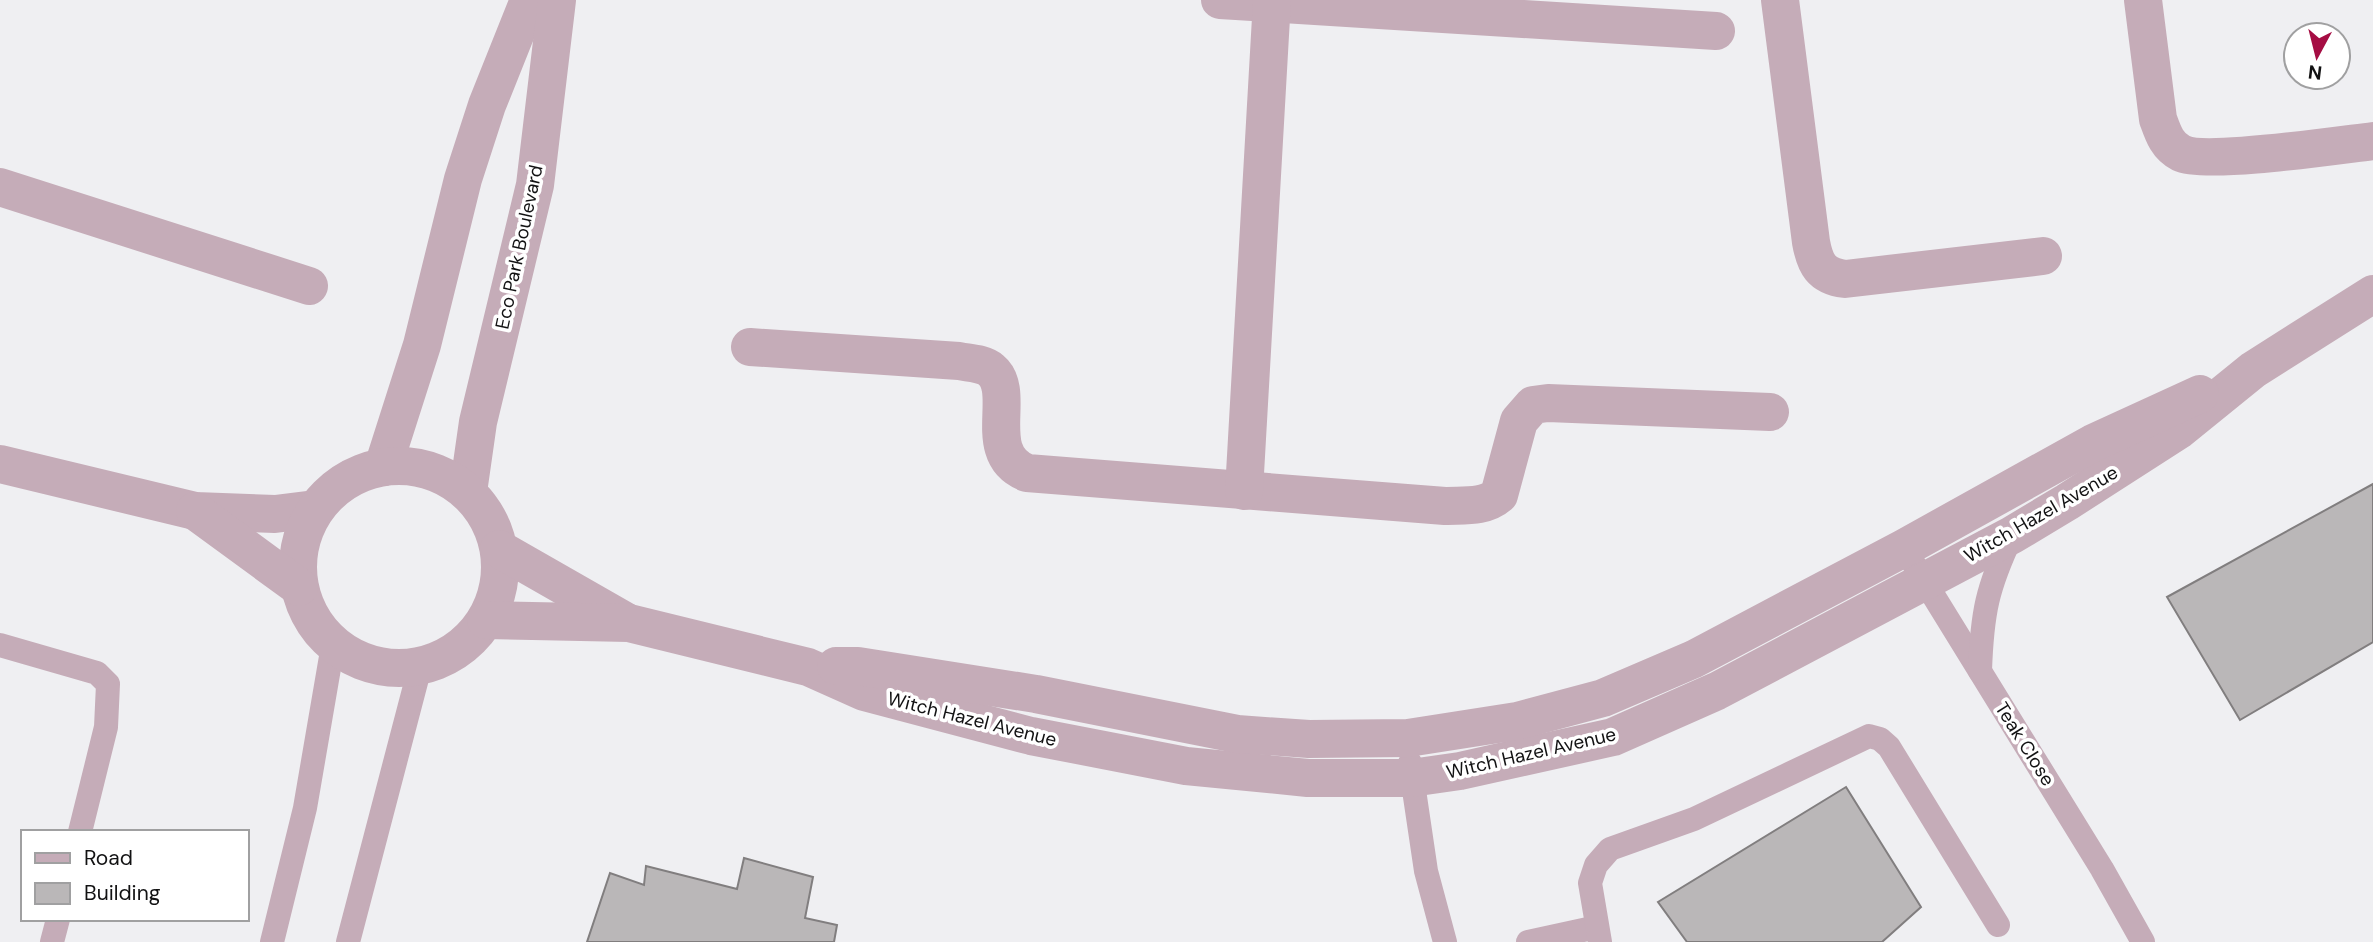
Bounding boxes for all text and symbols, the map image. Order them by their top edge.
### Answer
north arrow [2282,21,2352,91]
text: N [2307,59,2323,86]
street label: Eco Park Boulevard [489,163,549,331]
street label: Witch Hazel Avenue [1960,460,2122,568]
street label: Witch Hazel Avenue [885,686,1059,752]
street label: Teak Close [1989,697,2061,791]
street label: Witch Hazel Avenue [1444,721,1618,785]
legend [21,830,248,921]
text: Road [84,844,133,872]
text: Building [84,879,161,907]

